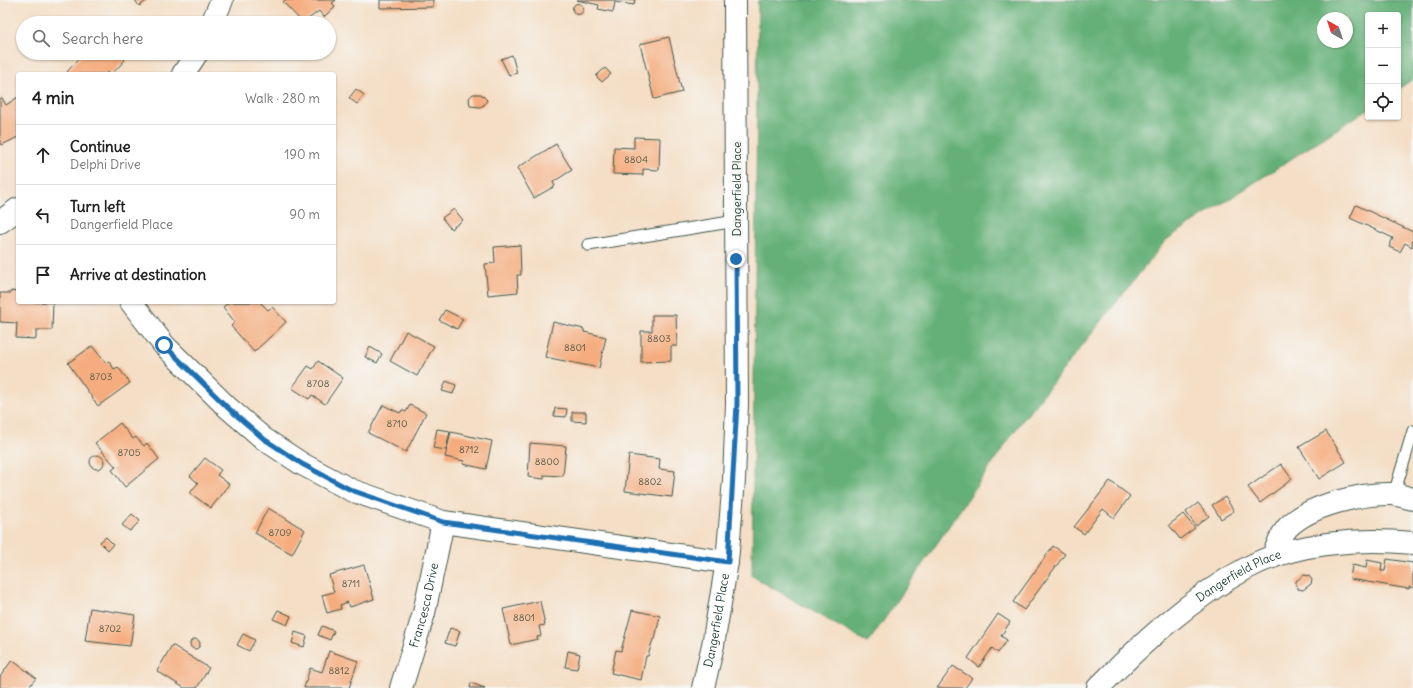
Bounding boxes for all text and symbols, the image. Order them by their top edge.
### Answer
north arrow [1317,12,1353,48]
map controls [1365,12,1401,120]
button: + [1365,12,1401,48]
search box [16,16,336,60]
icon: search [30,27,52,49]
text: Search here [62,29,143,48]
button: − [1365,48,1401,84]
button: locate [1365,84,1401,120]
text: 4 min [32,87,74,109]
text: Walk · 280 m [245,90,320,107]
text: Continue [70,137,131,156]
street label: Dangerfield Place [729,141,744,237]
icon: ahead [32,144,54,166]
text: 190 m [284,146,320,163]
house number: 8804 [624,153,648,166]
text: Delphi Drive [70,156,141,173]
text: Turn left [70,197,125,216]
icon: left [32,204,54,226]
text: 90 m [289,206,320,223]
text: Dangerfield Place [70,216,173,233]
route end [727,250,745,268]
icon: arrive [32,264,54,286]
text: Arrive at destination [70,265,206,284]
house number: 8803 [647,332,671,345]
route start [155,336,173,354]
house number: 8801 [564,341,586,354]
house number: 8703 [90,370,113,383]
house number: 8708 [307,377,330,390]
house number: 8710 [386,417,408,430]
house number: 8712 [459,443,480,456]
house number: 8705 [118,446,141,459]
house number: 8800 [535,455,559,468]
house number: 8802 [638,475,662,488]
house number: 8709 [269,526,292,539]
street label: Dangerfield Place [1193,546,1283,605]
street label: Francesca Drive [406,561,441,649]
street label: Dangerfield Place [700,572,732,669]
house number: 8711 [342,577,360,590]
house number: 8801 [513,611,535,624]
house number: 8702 [99,622,122,635]
house number: 8812 [329,664,350,677]

